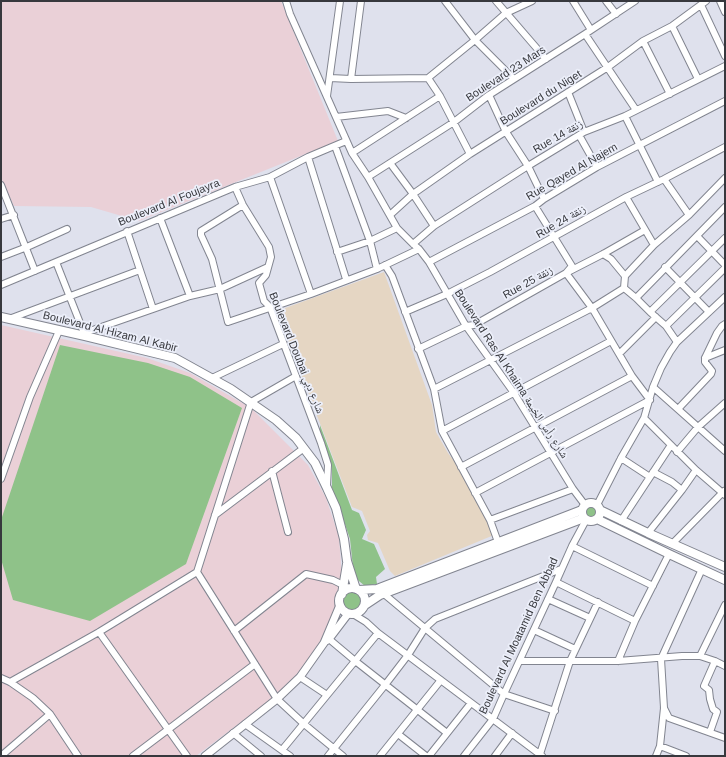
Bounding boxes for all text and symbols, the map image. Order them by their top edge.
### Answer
street label: Boulevard 23 Mars [464,43,548,105]
street label: Boulevard du Niget [498,68,584,128]
street label: Rue 14 زنقة [531,118,585,156]
street label: Rue Qayed Al Najem [524,140,620,204]
street label: Boulevard Al Foujayra [116,177,222,229]
street label: Rue 24 زنقة [534,203,588,241]
street label: Rue 25 زنقة [501,264,555,302]
street label: Boulevard Ras Al Khaima شارع رأس الخيمة [451,287,571,461]
street label: Boulevard Doubai شارع دبي [266,290,326,416]
street label: Boulevard Al Hizam Al Kabir [41,309,179,355]
street label: Boulevard Al Moatamid Ben Abbad [477,556,561,716]

